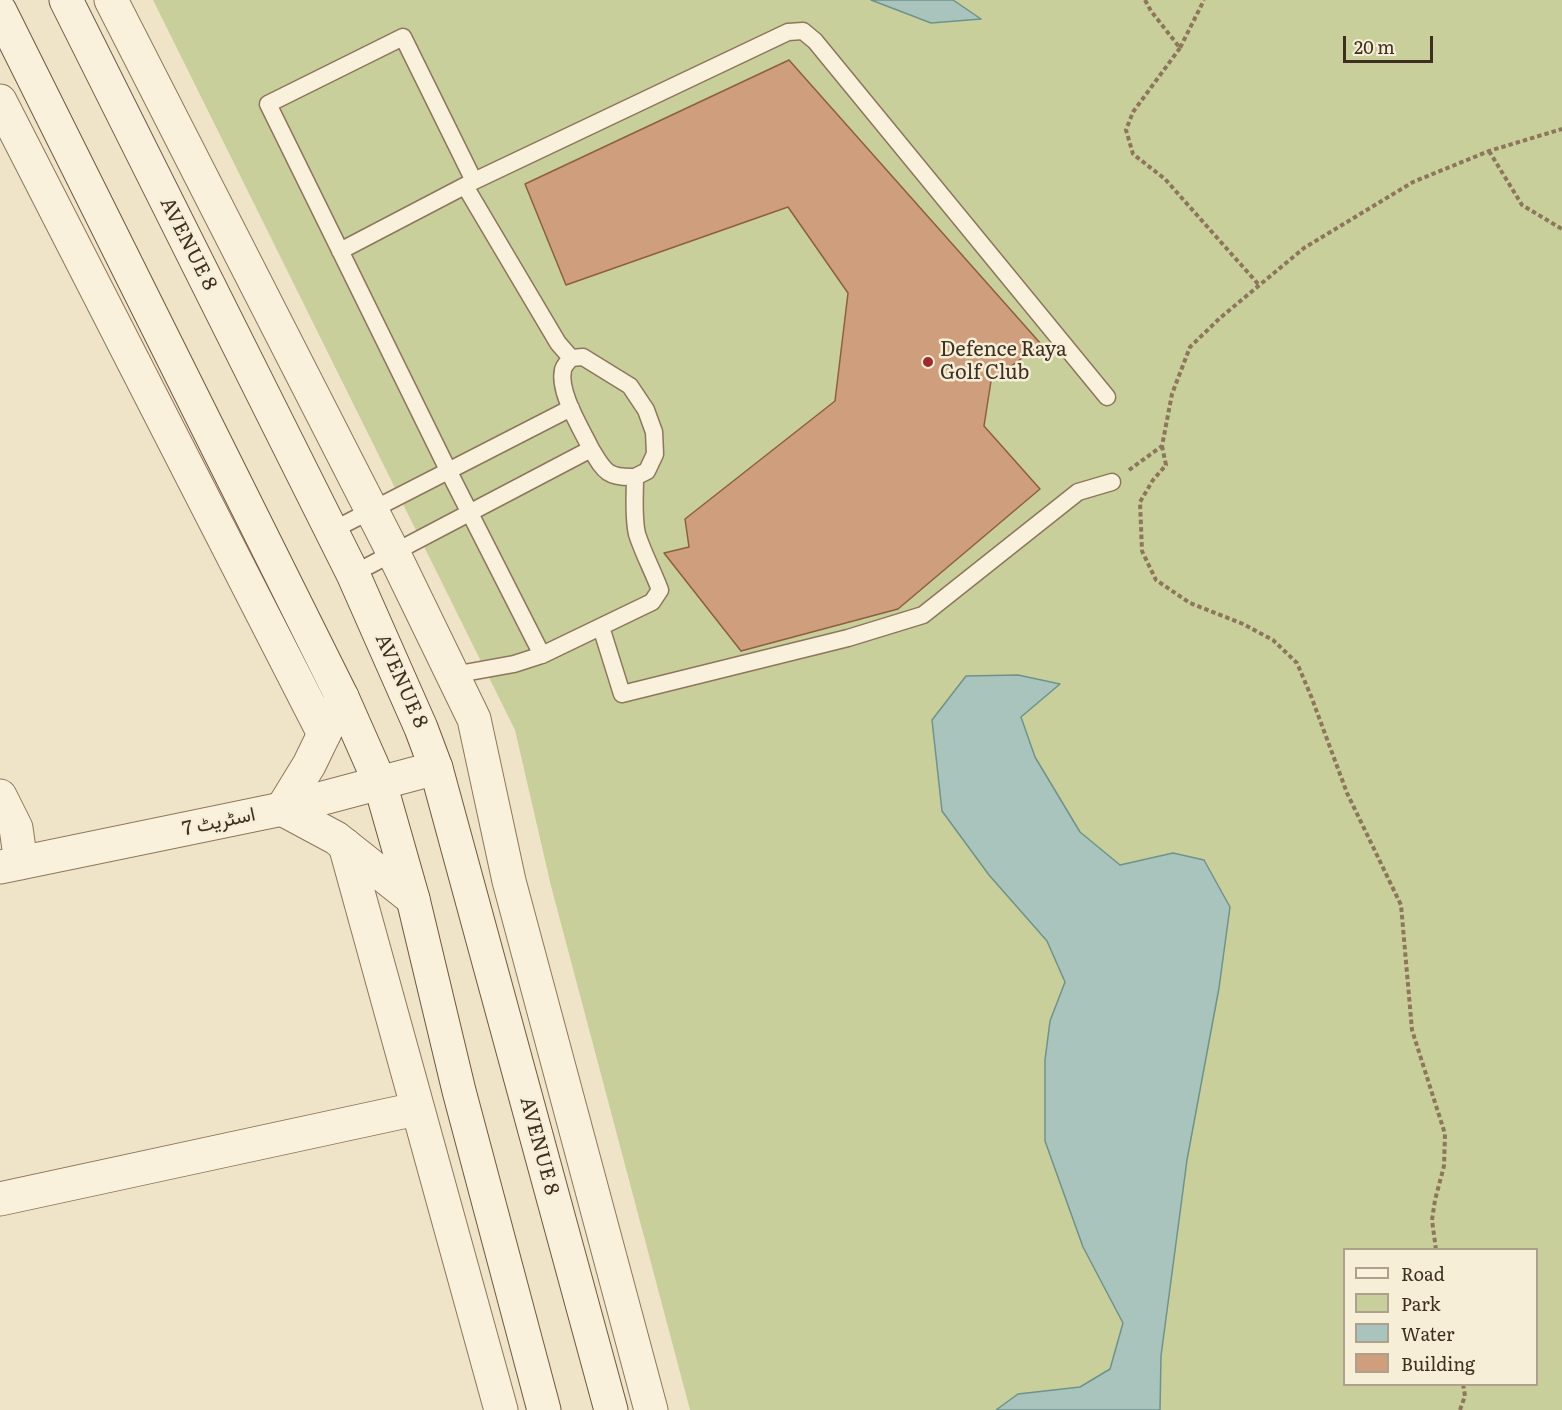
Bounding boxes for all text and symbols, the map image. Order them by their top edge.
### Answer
scale bar [1346,24,1436,62]
text: 20 m [1354,33,1395,60]
street label: AVENUE 8 [154,194,222,294]
place label: Defence Raya Golf Club [940,338,1067,385]
marker: Defence Raya Golf Club [921,355,935,369]
street label: AVENUE 8 [370,630,432,732]
street label: اسٹریٹ 7 [180,803,258,841]
street label: AVENUE 8 [514,1094,564,1198]
legend [1343,1248,1538,1386]
text: Road [1401,1260,1445,1287]
text: Park [1401,1290,1440,1317]
text: Water [1401,1320,1454,1347]
text: Building [1401,1350,1475,1377]

